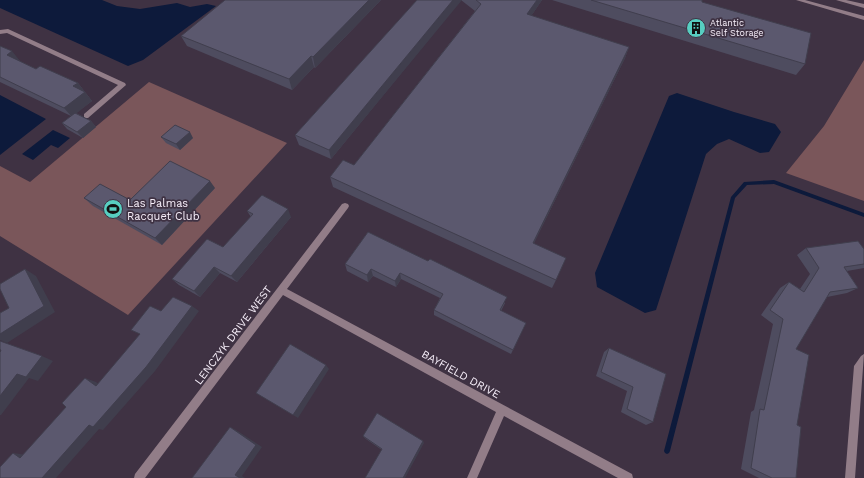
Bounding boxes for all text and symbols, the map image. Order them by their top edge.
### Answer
building icon: Atlantic Self Storage [685,17,707,39]
place label: Atlantic Self Storage [710,18,764,38]
place label: Las Palmas Racquet Club [127,197,200,223]
sports icon: Las Palmas Racquet Club [102,198,124,220]
street label: LENCZYK DRIVE WEST [192,283,275,387]
street label: BAYFIELD DRIVE [419,348,502,401]

